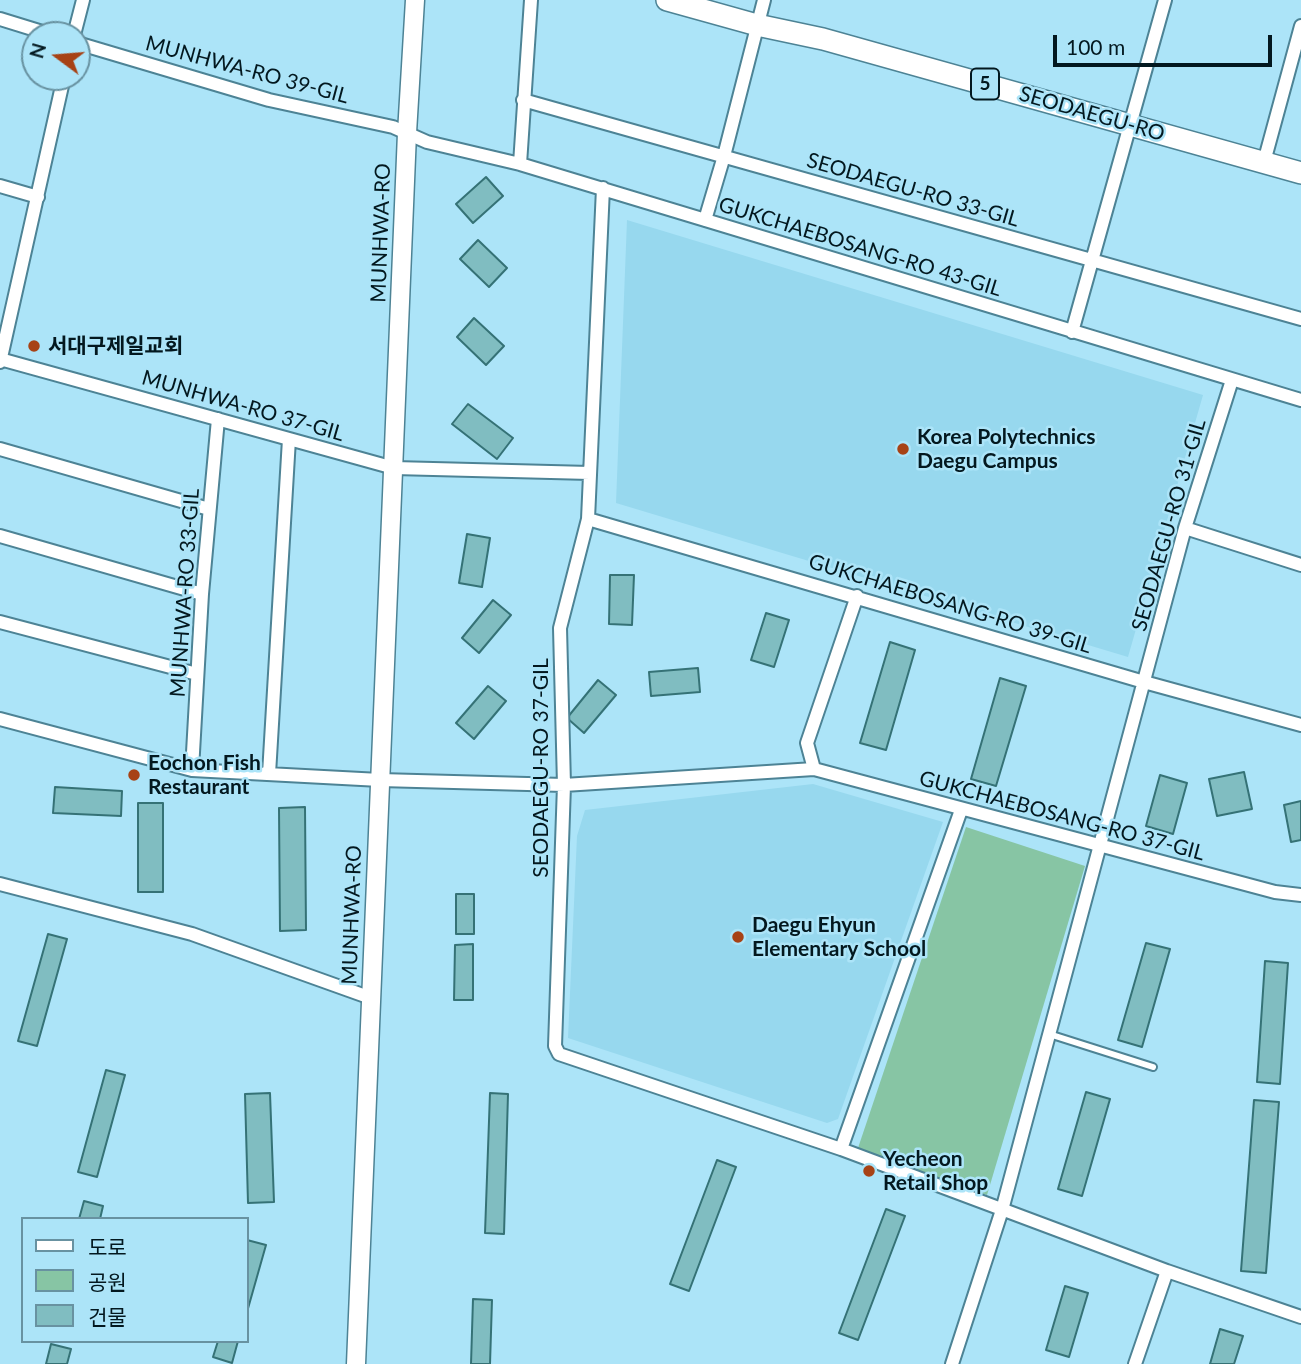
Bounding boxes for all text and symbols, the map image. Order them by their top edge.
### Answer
north arrow [21,21,91,91]
scale bar [1056,21,1275,65]
street label: MUNHWA-RO 39-GIL [143,31,351,109]
text: 100 m [1066,34,1125,59]
text: N [24,40,50,61]
road number: 5 [971,68,999,100]
street label: SEODAEGU-RO [1016,81,1168,147]
street label: SEODAEGU-RO 33-GIL [804,148,1022,232]
street label: MUNHWA-RO [366,163,396,303]
street label: GUKCHAEBOSANG-RO 43-GIL [716,192,1004,302]
place label: 서대구제일교회 [48,333,183,359]
marker: 서대구제일교회 [26,338,42,354]
street label: MUNHWA-RO 37-GIL [139,365,347,447]
street label: SEODAEGU-RO 31-GIL [1127,416,1211,634]
place label: Korea Polytechnics Daegu Campus [917,424,1095,474]
marker: Korea Polytechnics Daegu Campus [895,441,911,457]
street label: MUNHWA-RO 33-GIL [165,488,205,698]
street label: GUKCHAEBOSANG-RO 39-GIL [806,549,1094,659]
street label: SEODAEGU-RO 37-GIL [528,658,554,878]
place label: Eochon Fish Restaurant [148,750,261,800]
street label: GUKCHAEBOSANG-RO 37-GIL [917,766,1207,866]
marker: Eochon Fish Restaurant [126,767,142,783]
street label: MUNHWA-RO [337,845,367,985]
place label: Daegu Ehyun Elementary School [752,912,926,962]
marker: Daegu Ehyun Elementary School [730,929,746,945]
place label: Yecheon Retail Shop [883,1146,988,1196]
marker: Yecheon Retail Shop [861,1163,877,1179]
legend [21,1217,248,1343]
text: 도로 [88,1234,127,1259]
text: 공원 [88,1269,127,1294]
text: 건물 [88,1304,127,1329]

